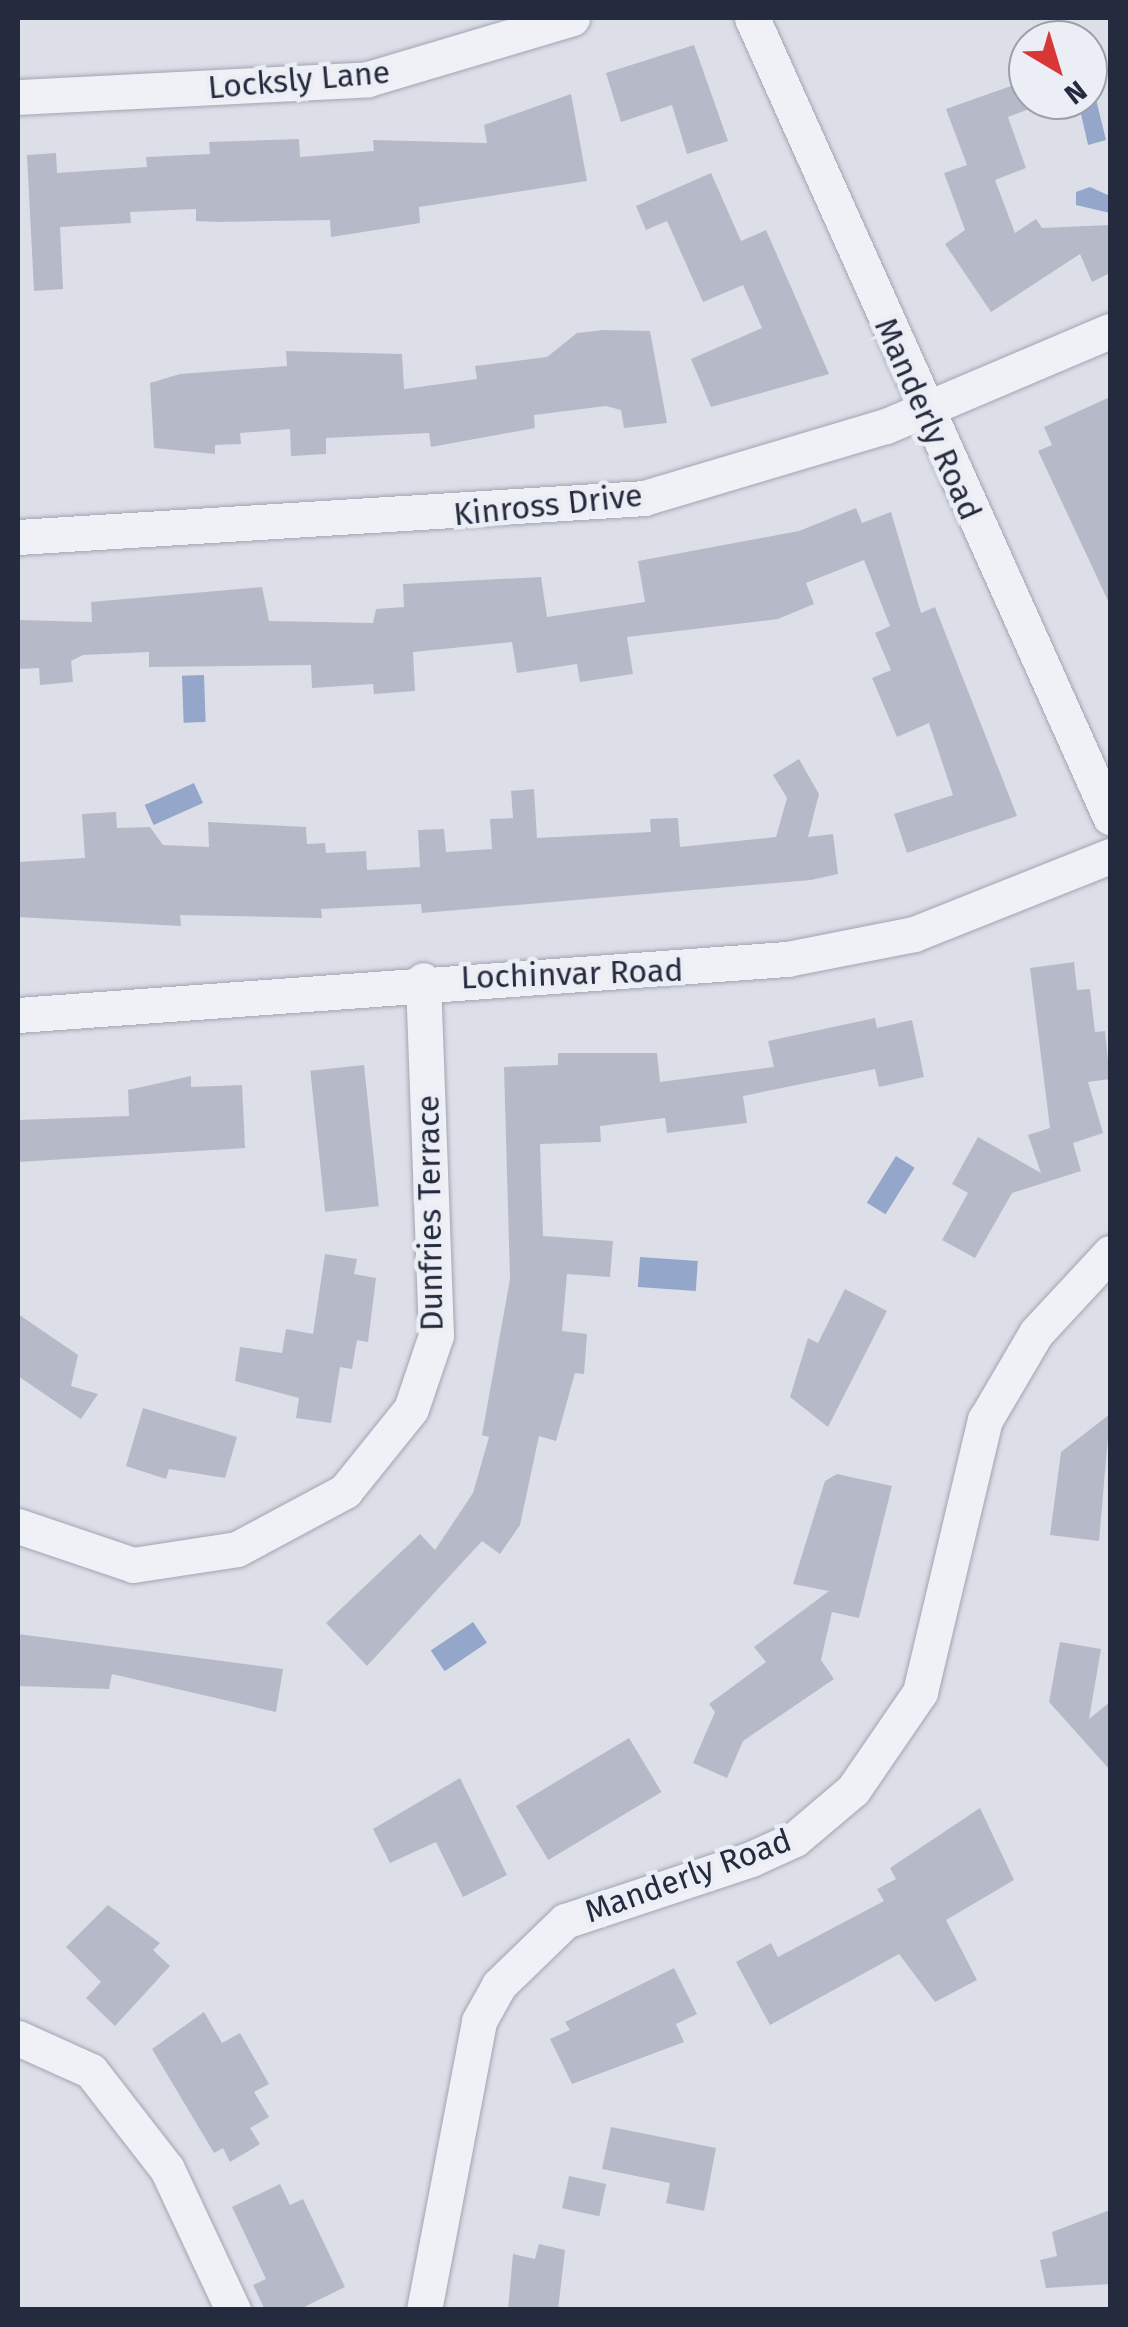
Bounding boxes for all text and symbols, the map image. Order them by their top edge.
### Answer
north arrow [1008,20,1108,120]
street label: Locksly Lane [206,53,392,107]
text: N [1058,74,1093,111]
street label: Manderly Road [866,312,990,526]
street label: Kinross Drive [452,476,644,534]
street label: Lochinvar Road [460,951,684,997]
street label: Dunfries Terrace [409,1095,451,1331]
street label: Manderly Road [579,1821,797,1931]

